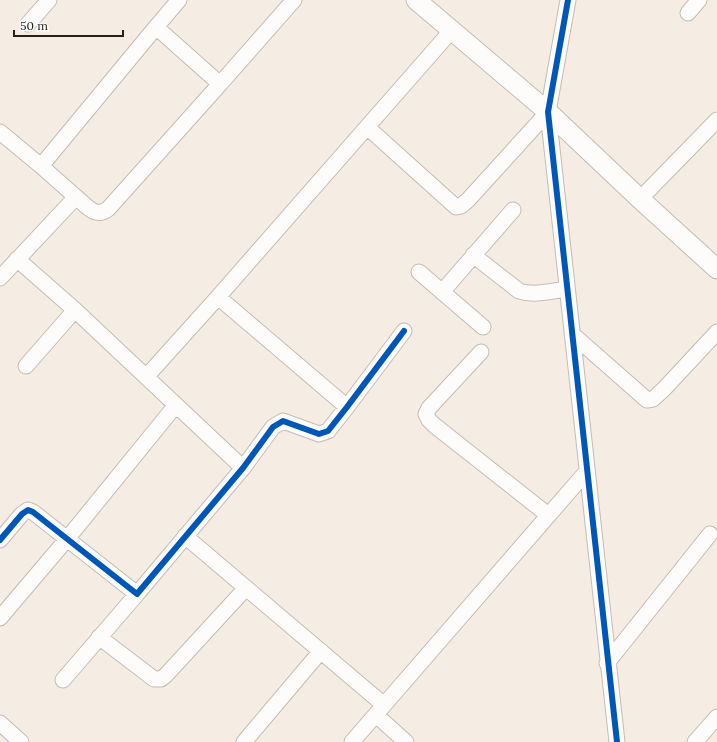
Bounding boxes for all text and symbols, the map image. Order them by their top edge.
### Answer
scale bar [14,12,123,38]
text: 50 m [20,18,48,33]

